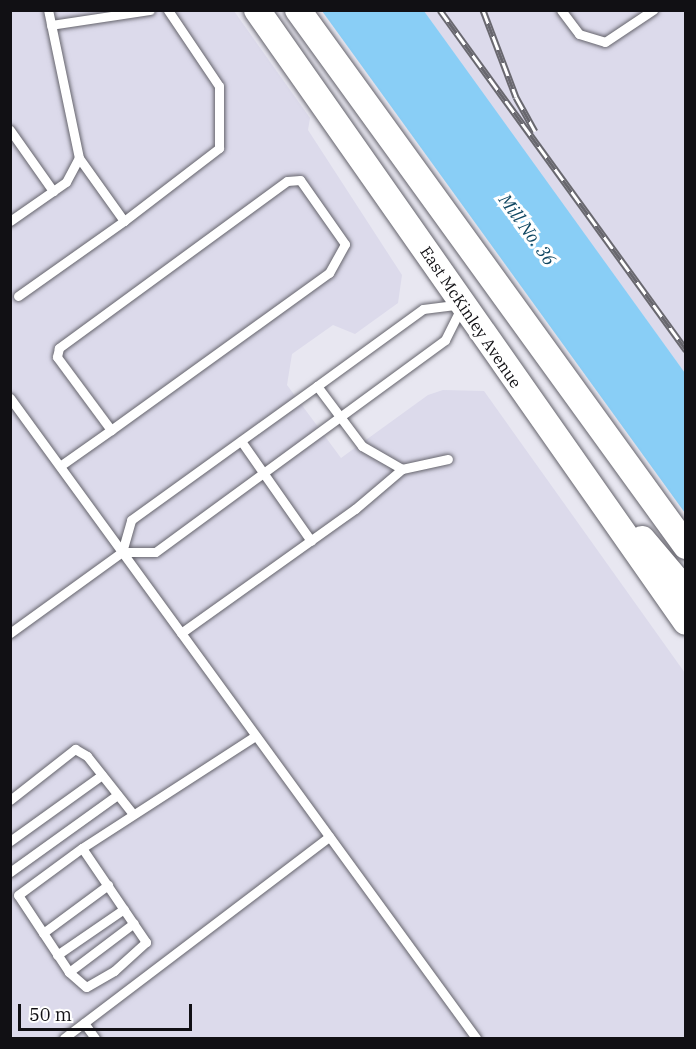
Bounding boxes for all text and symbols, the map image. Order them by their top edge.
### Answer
water label: Mill No. 36 [494,190,560,270]
street label: East McKinley Avenue [416,243,526,391]
scale bar [21,992,195,1030]
text: 50 m [29,1003,72,1026]

